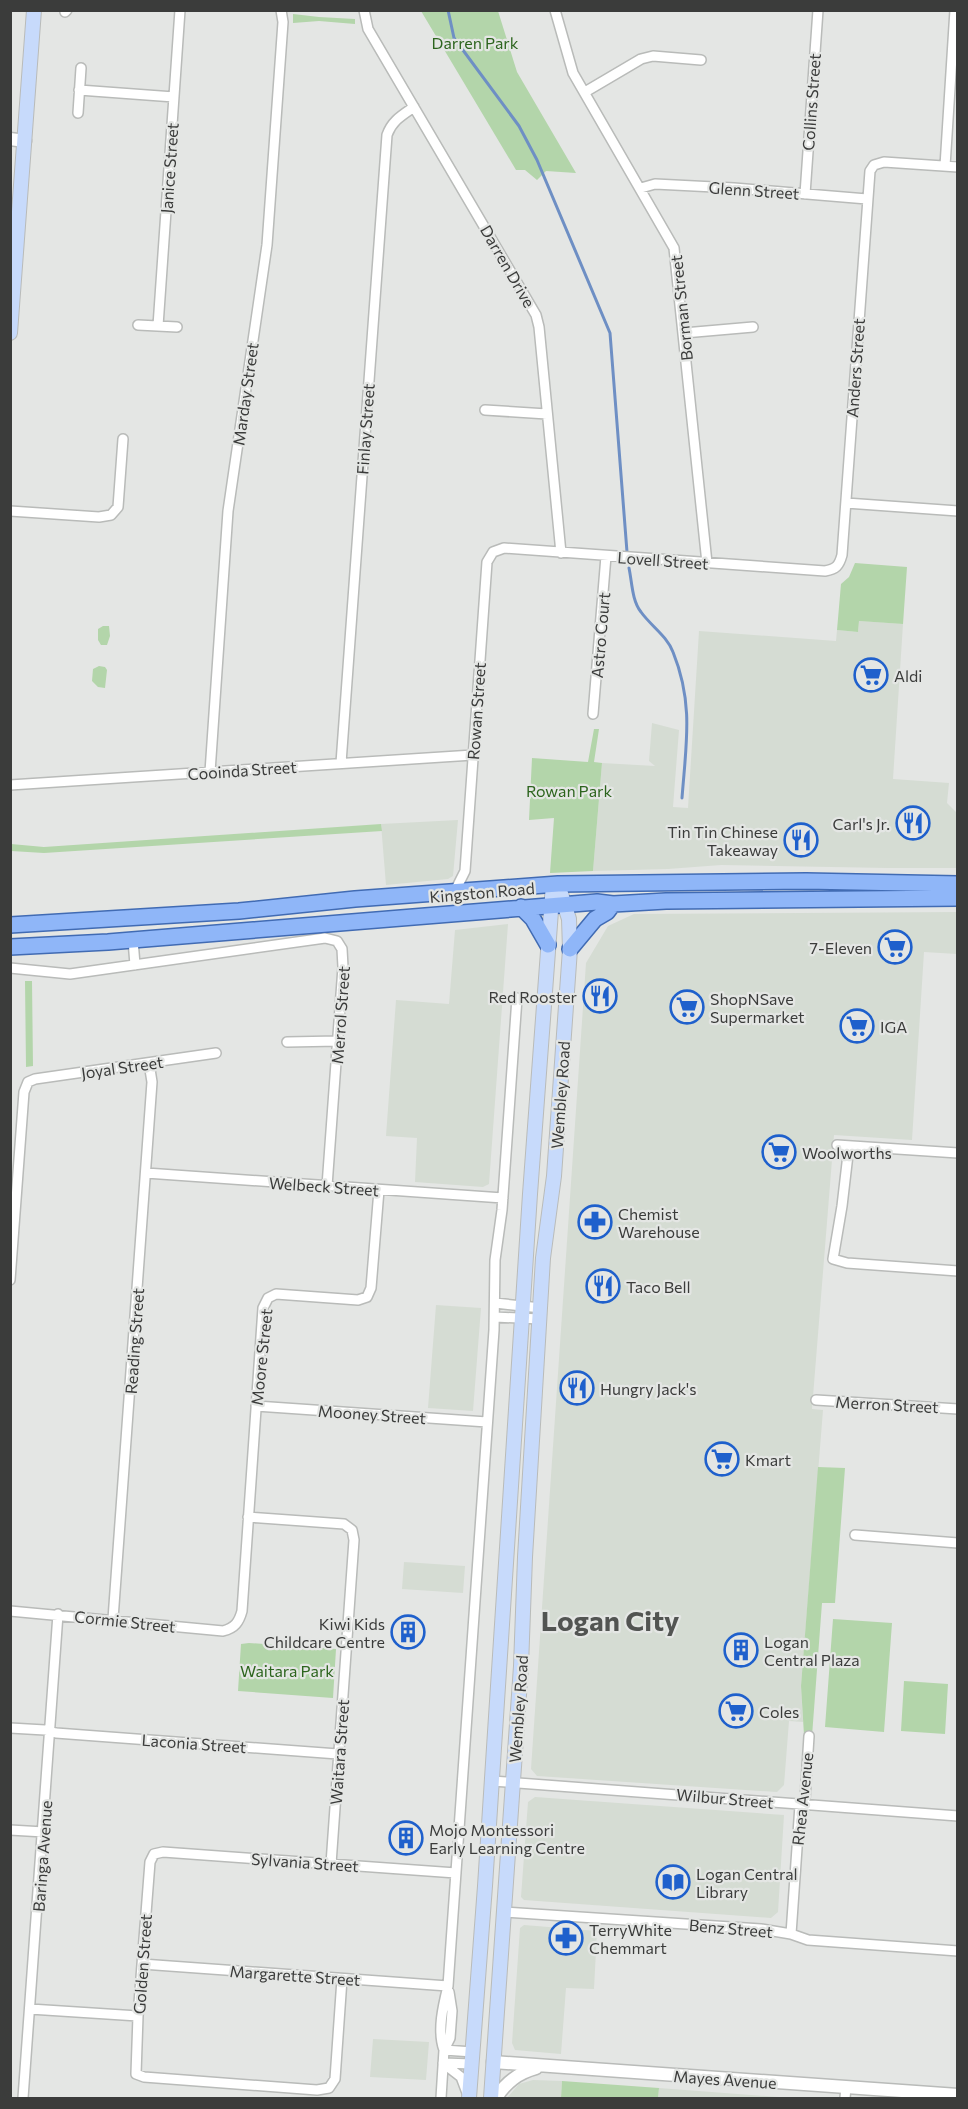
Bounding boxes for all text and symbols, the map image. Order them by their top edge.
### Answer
park label: Darren Park [432,33,519,52]
street label: Collins Street [798,52,824,151]
street label: Janice Street [156,122,182,214]
street label: Glenn Street [708,177,800,203]
street label: Darren Drive [477,221,539,311]
street label: Borman Street [666,254,696,362]
street label: Anders Street [842,317,868,418]
street label: Marday Street [228,341,262,447]
street label: Finlay Street [352,382,378,475]
street label: Lovell Street [617,547,710,573]
street label: Astro Court [587,591,613,679]
supermarket icon: Aldi [853,657,889,693]
street label: Rowan Street [463,661,489,761]
place label: Aldi [894,666,922,685]
street label: Cooinda Street [187,757,298,783]
park label: Rowan Park [526,781,612,800]
restaurant icon: Carl's Jr. [895,805,931,841]
place label: Carl's Jr. [833,814,890,833]
place label: Tin Tin Chinese Takeaway [667,822,778,859]
restaurant icon: Tin Tin Chinese Takeaway [783,822,819,858]
street label: Kingston Road [429,878,535,906]
supermarket icon: 7-Eleven [877,929,913,965]
place label: 7-Eleven [809,938,872,957]
street label: Merrol Street [327,965,353,1065]
restaurant icon: Red Rooster [582,978,618,1014]
place label: Red Rooster [488,987,578,1006]
supermarket icon: ShopNSave Supermarket [669,989,705,1025]
place label: ShopNSave Supermarket [710,989,805,1026]
supermarket icon: IGA [839,1008,875,1044]
place label: IGA [880,1017,907,1036]
street label: Wembley Road [547,1040,573,1150]
street label: Joyal Street [80,1052,165,1082]
supermarket icon: Woolworths [761,1134,797,1170]
place label: Woolworths [802,1143,892,1162]
street label: Welbeck Street [268,1173,380,1199]
pharmacy icon: Chemist Warehouse [577,1204,613,1240]
place label: Chemist Warehouse [618,1204,700,1241]
restaurant icon: Taco Bell [585,1268,621,1304]
place label: Taco Bell [626,1277,691,1296]
street label: Reading Street [121,1287,147,1395]
street label: Moore Street [246,1307,276,1406]
restaurant icon: Hungry Jack's [559,1370,595,1406]
place label: Hungry Jack's [600,1379,697,1398]
street label: Merron Street [835,1392,939,1416]
street label: Mooney Street [317,1401,427,1427]
supermarket icon: Kmart [704,1441,740,1477]
place label: Kmart [745,1450,791,1469]
district label: Logan City [541,1603,679,1637]
street label: Cormie Street [73,1606,177,1636]
place label: Kiwi Kids Childcare Centre [264,1614,385,1651]
building icon: Kiwi Kids Childcare Centre [390,1614,426,1650]
building icon: Logan Central Plaza [723,1632,759,1668]
place label: Logan Central Plaza [764,1632,860,1669]
street label: Wembley Road [505,1654,531,1764]
park label: Waitara Park [240,1661,334,1680]
supermarket icon: Coles [718,1693,754,1729]
street label: Waitara Street [326,1698,352,1805]
place label: Coles [759,1702,799,1721]
street label: Laconia Street [141,1730,247,1756]
street label: Rhea Avenue [788,1752,816,1846]
street label: Wilbur Street [676,1784,775,1812]
street label: Baringa Avenue [29,1800,55,1912]
building icon: Mojo Montessori Early Learning Centre [388,1820,424,1856]
place label: Mojo Montessori Early Learning Centre [429,1820,585,1857]
street label: Sylvania Street [251,1849,360,1875]
library icon: Logan Central Library [655,1864,691,1900]
place label: Logan Central Library [696,1864,798,1901]
street label: Golden Street [129,1913,155,2015]
street label: Benz Street [688,1915,774,1941]
pharmacy icon: TerryWhite Chemmart [548,1920,584,1956]
place label: TerryWhite Chemmart [589,1920,672,1957]
street label: Margarette Street [229,1961,361,1989]
street label: Mayes Avenue [673,2066,777,2092]

